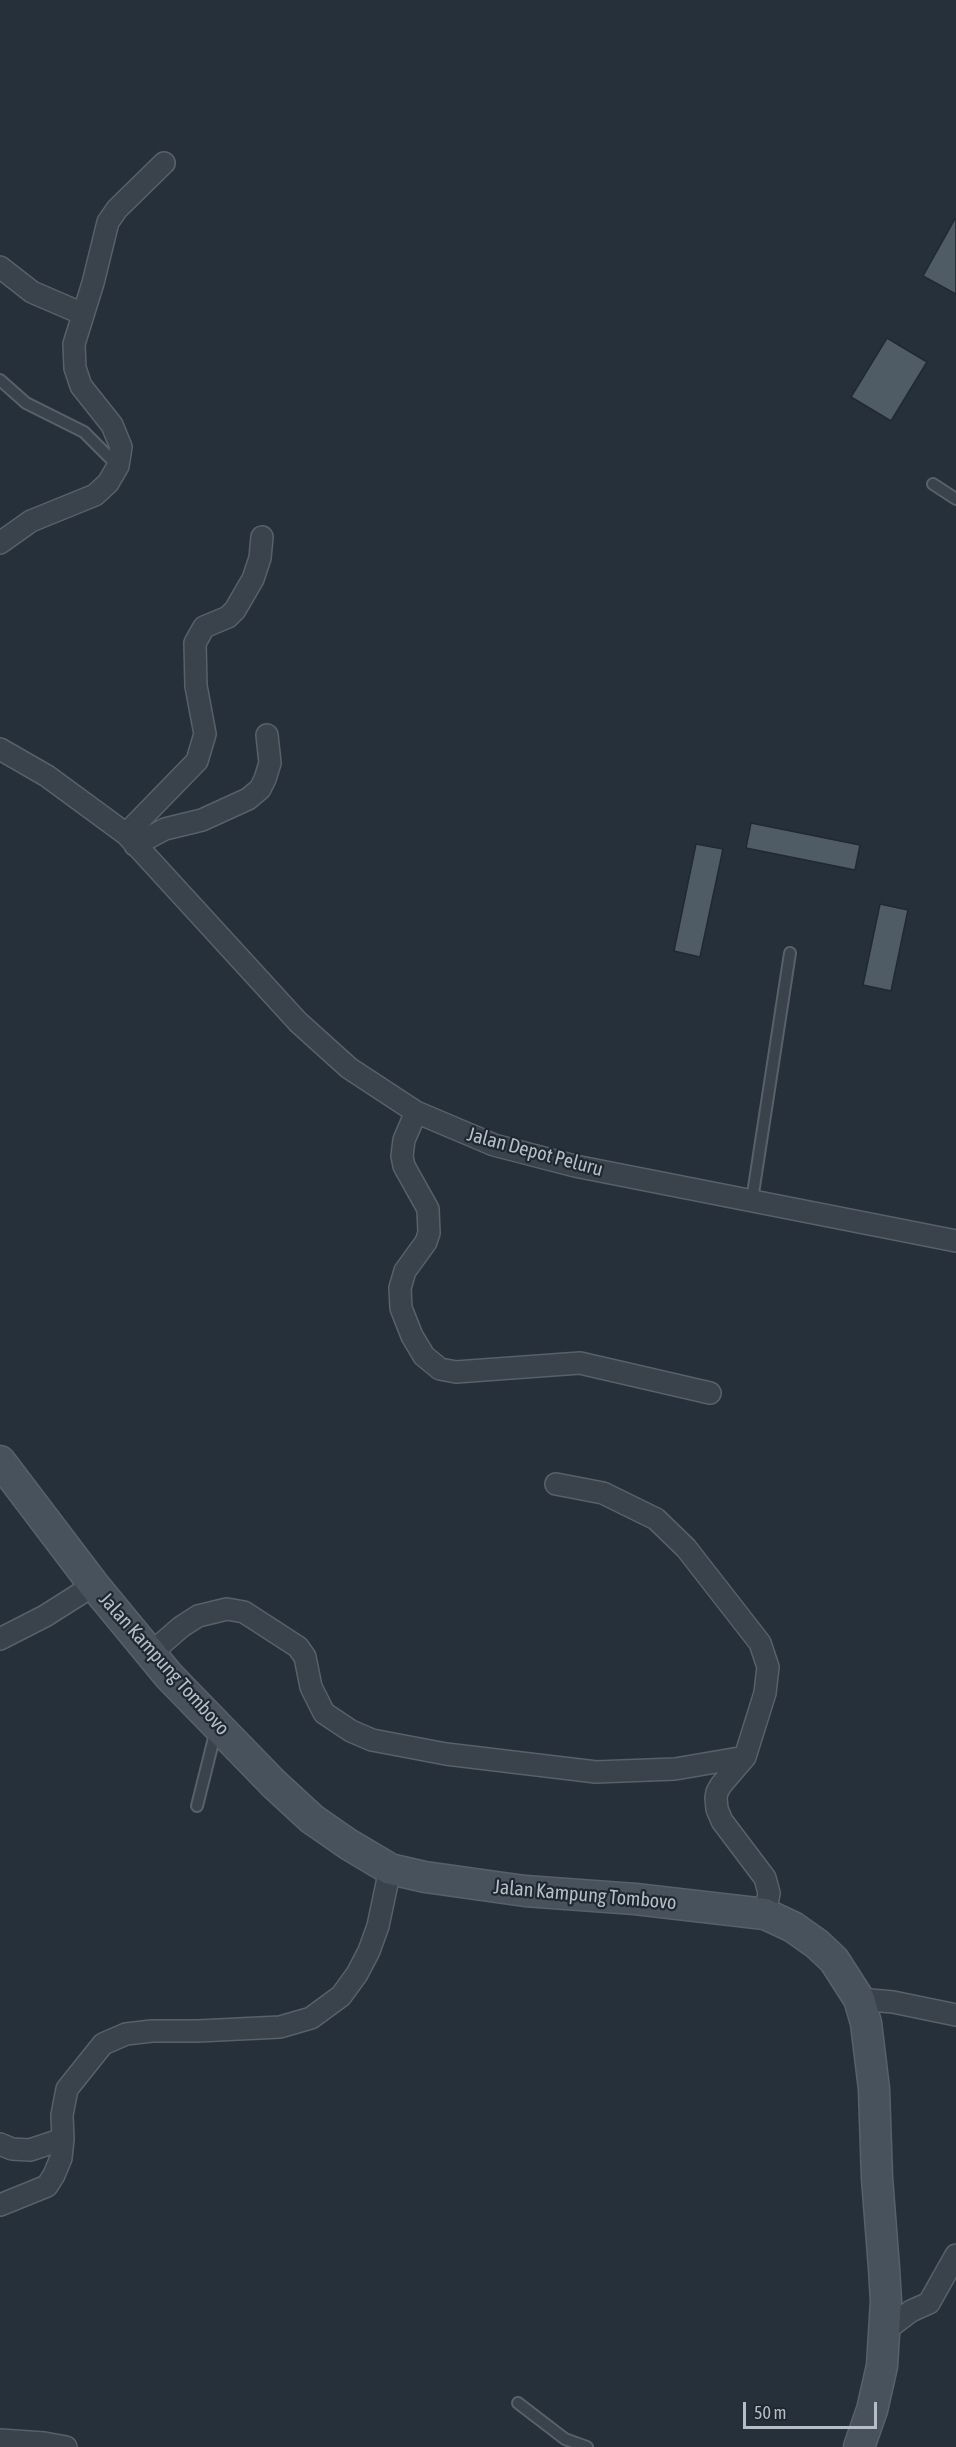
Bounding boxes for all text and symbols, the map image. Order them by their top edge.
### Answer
street label: Jalan Depot Peluru [464,1122,606,1182]
street label: Jalan Kampung Tombovo [94,1588,234,1740]
street label: Jalan Kampung Tombovo [493,1875,677,1915]
scale bar [746,2390,880,2428]
text: 50 m [754,2402,786,2423]

